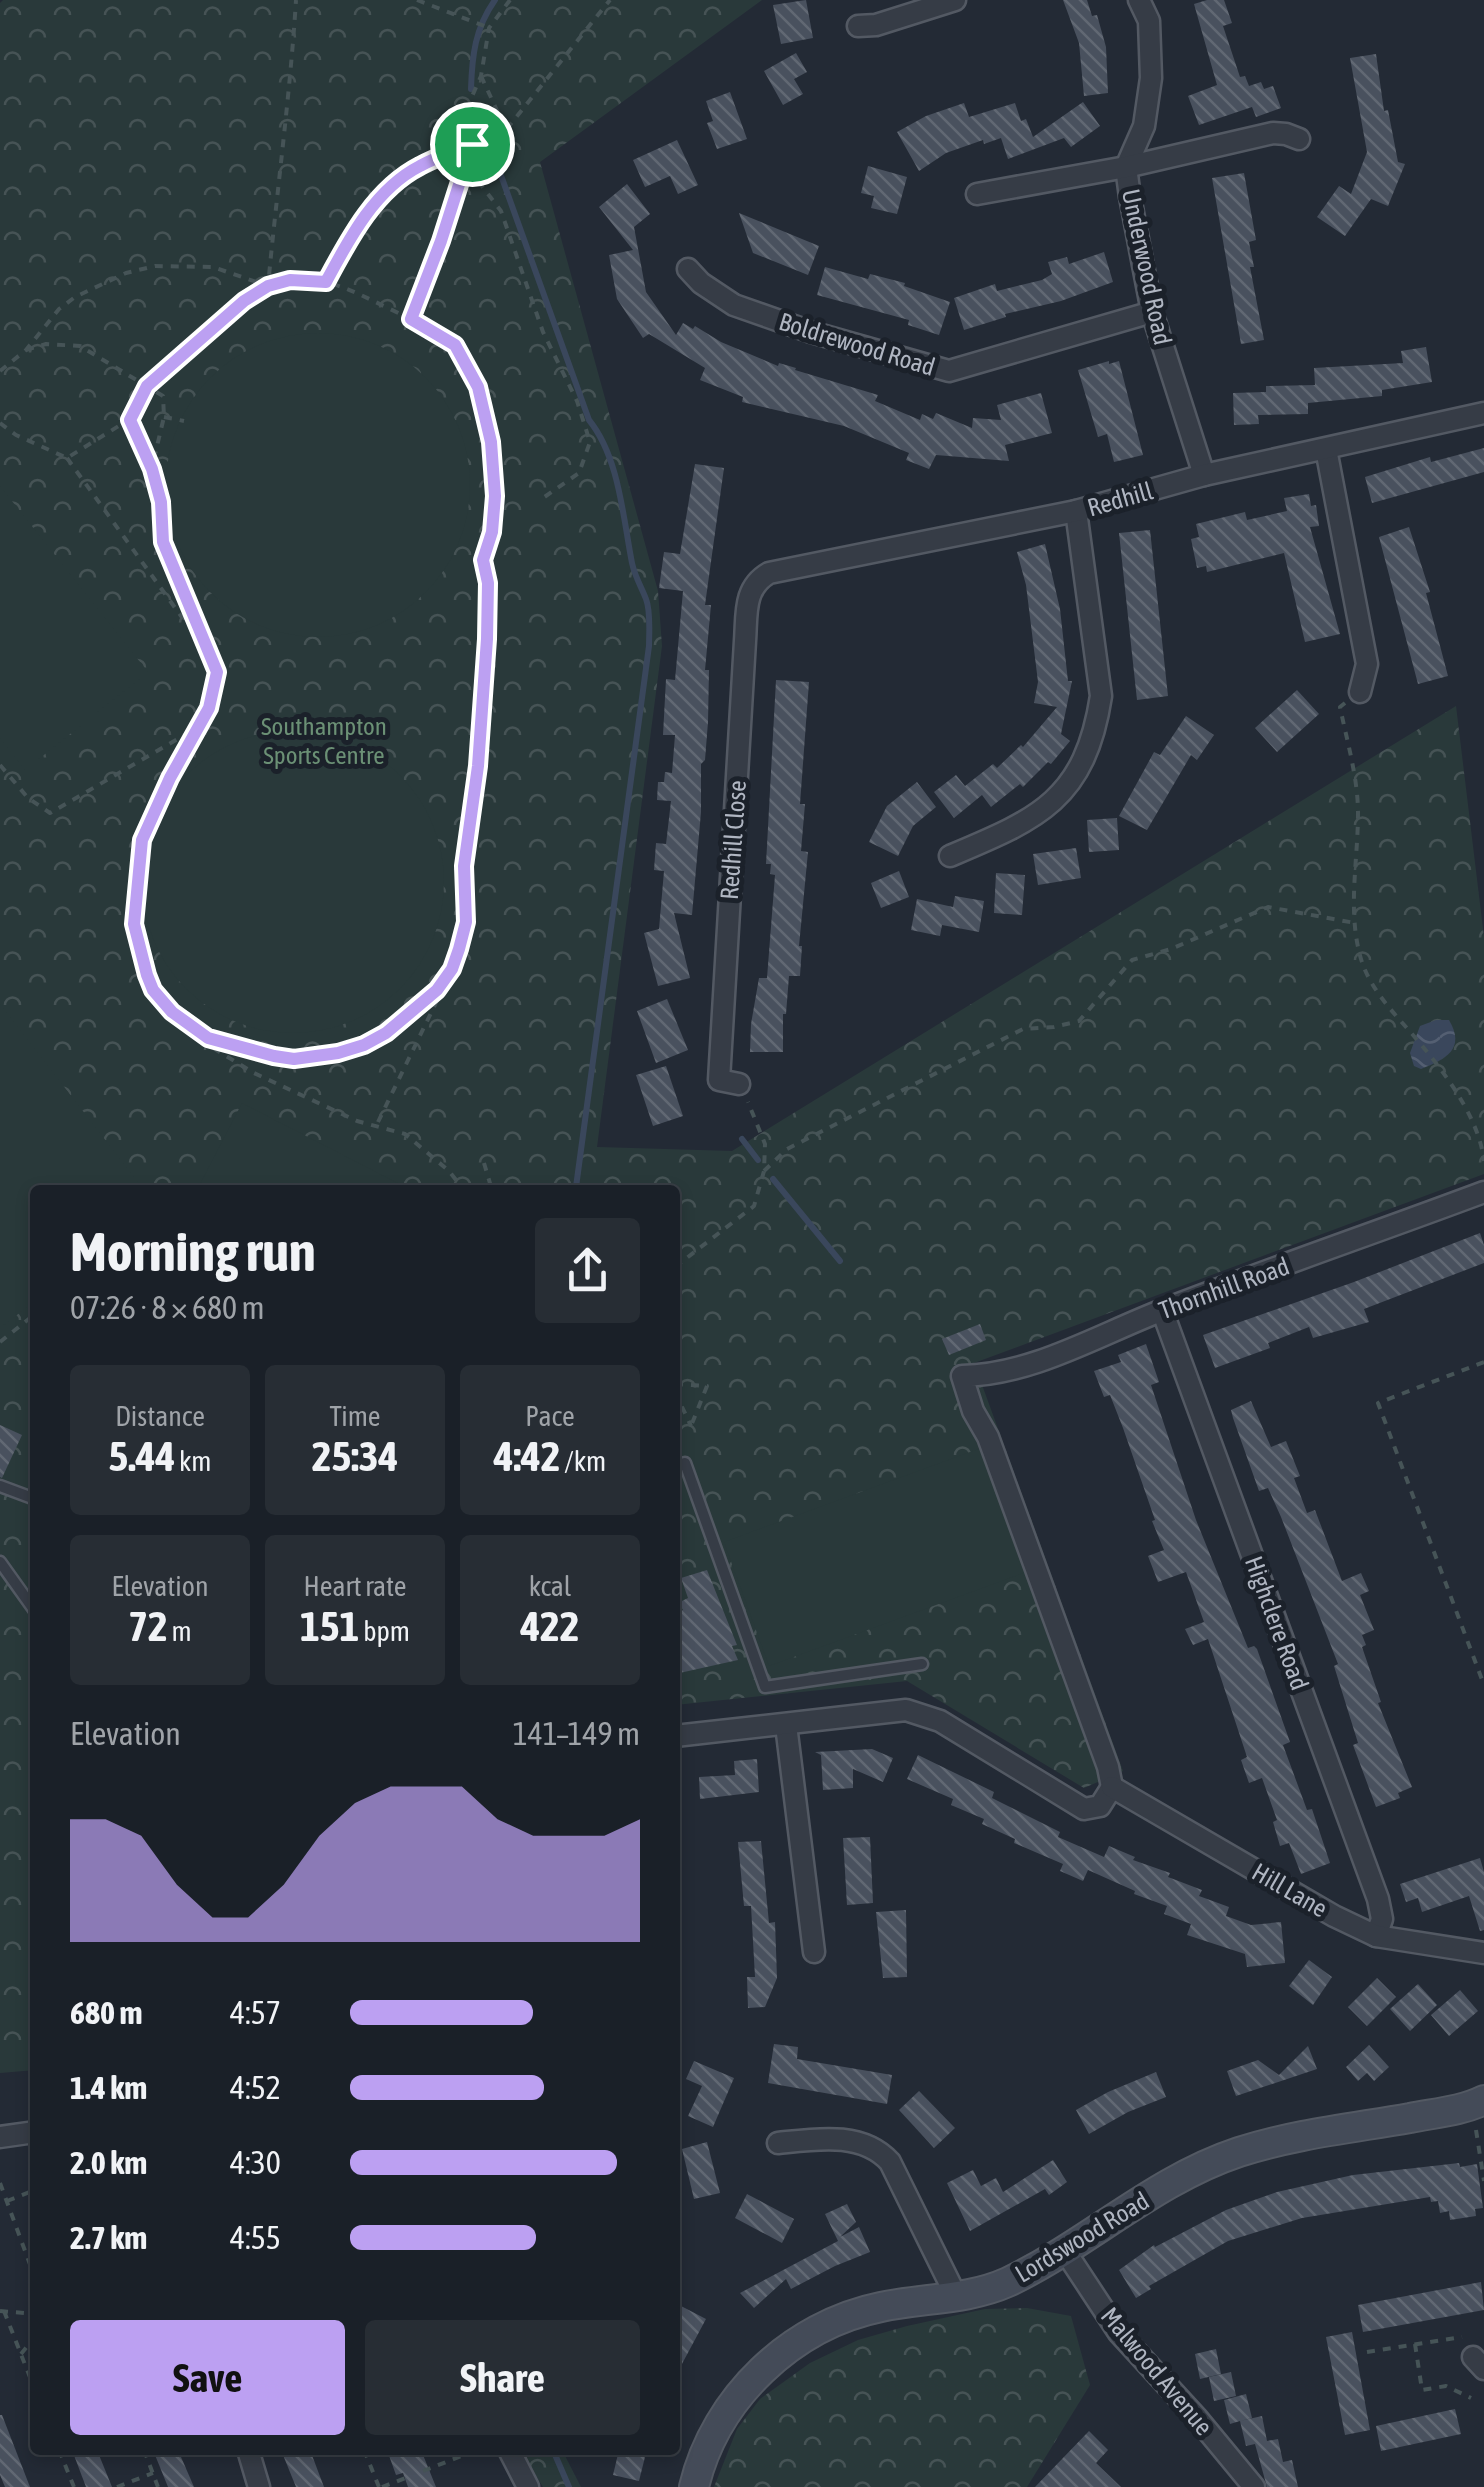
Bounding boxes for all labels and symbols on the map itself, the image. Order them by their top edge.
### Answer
pin [430,102,515,187]
street label: Underwood Road [1117,187,1177,347]
street label: Boldrewood Road [776,307,938,381]
street label: Redhill [1084,476,1156,522]
park label: Southampton Sports Centre [261,712,387,769]
street label: Redhill Close [715,779,751,901]
street label: Thornhill Road [1155,1252,1293,1324]
street label: Highclere Road [1240,1552,1314,1694]
street label: Hill Lane [1248,1857,1332,1923]
street label: Lordswood Road [1010,2186,1154,2288]
street label: Malwood Avenue [1096,2302,1218,2440]

